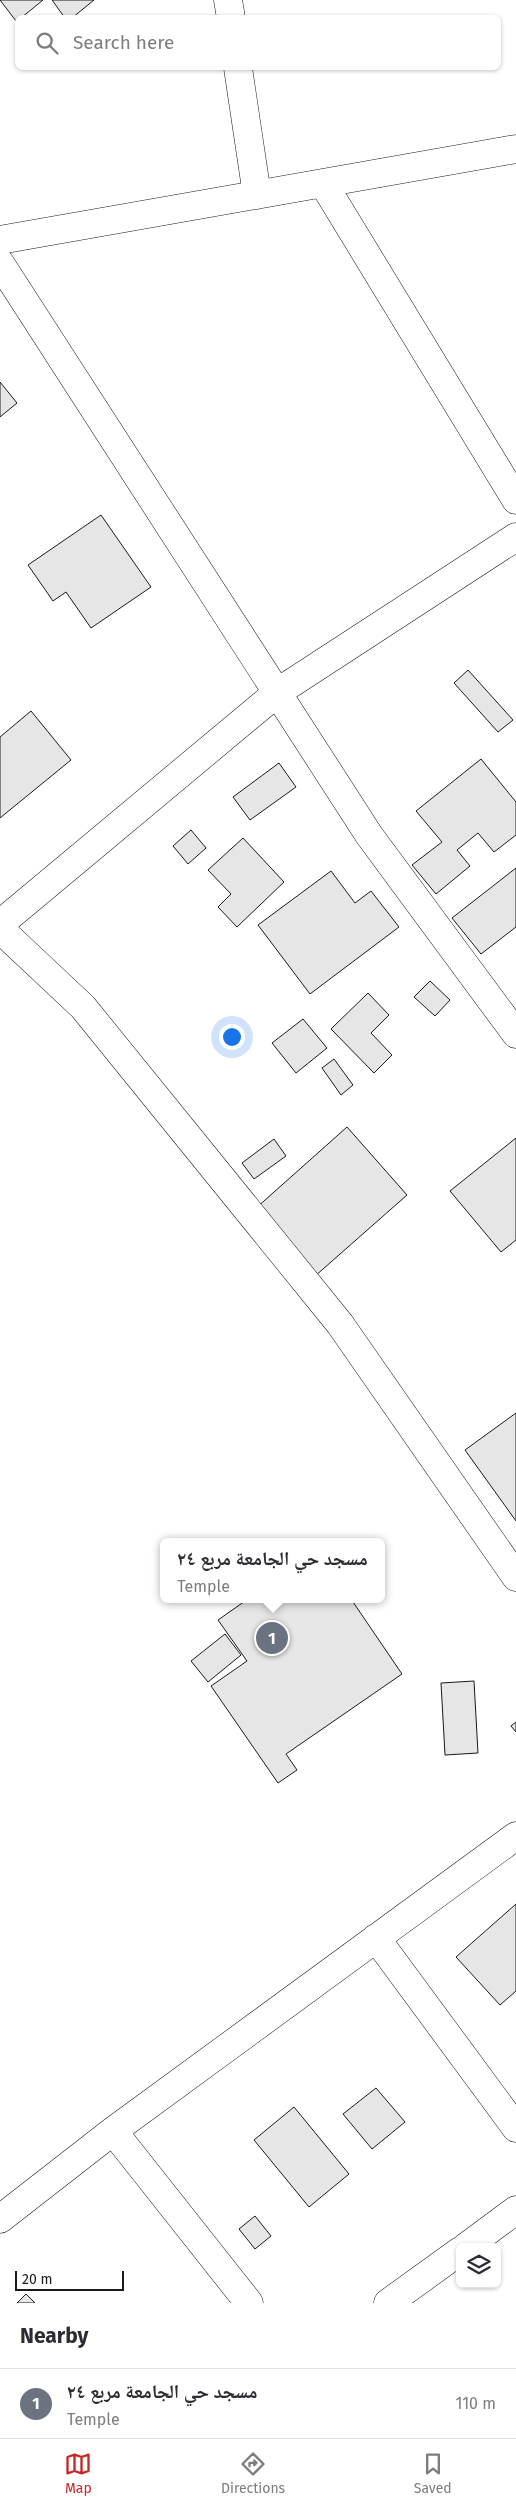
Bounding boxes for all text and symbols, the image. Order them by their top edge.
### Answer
search box [15,15,501,70]
icon: search [33,29,61,57]
text: Search here [73,31,174,54]
your location [219,1024,245,1050]
popup [160,1538,385,1603]
text: مسجد حي الجامعة مربع ٢٤ [177,1547,368,1570]
text: Temple [177,1577,230,1596]
pin: 1 [256,1619,288,1657]
map controls [456,2243,501,2288]
button: layers [456,2243,501,2288]
scale bar [15,2268,124,2291]
text: 20 m [22,2271,52,2288]
text: Nearby [20,2323,88,2349]
text: مسجد حي الجامعة مربع ٢٤ [67,2380,258,2403]
text: 1 [32,2394,40,2413]
text: 110 m [455,2394,496,2413]
text: Temple [67,2410,120,2429]
tab: Map [64,2450,92,2497]
tab: Directions [221,2450,285,2497]
tab: Saved [414,2450,452,2497]

